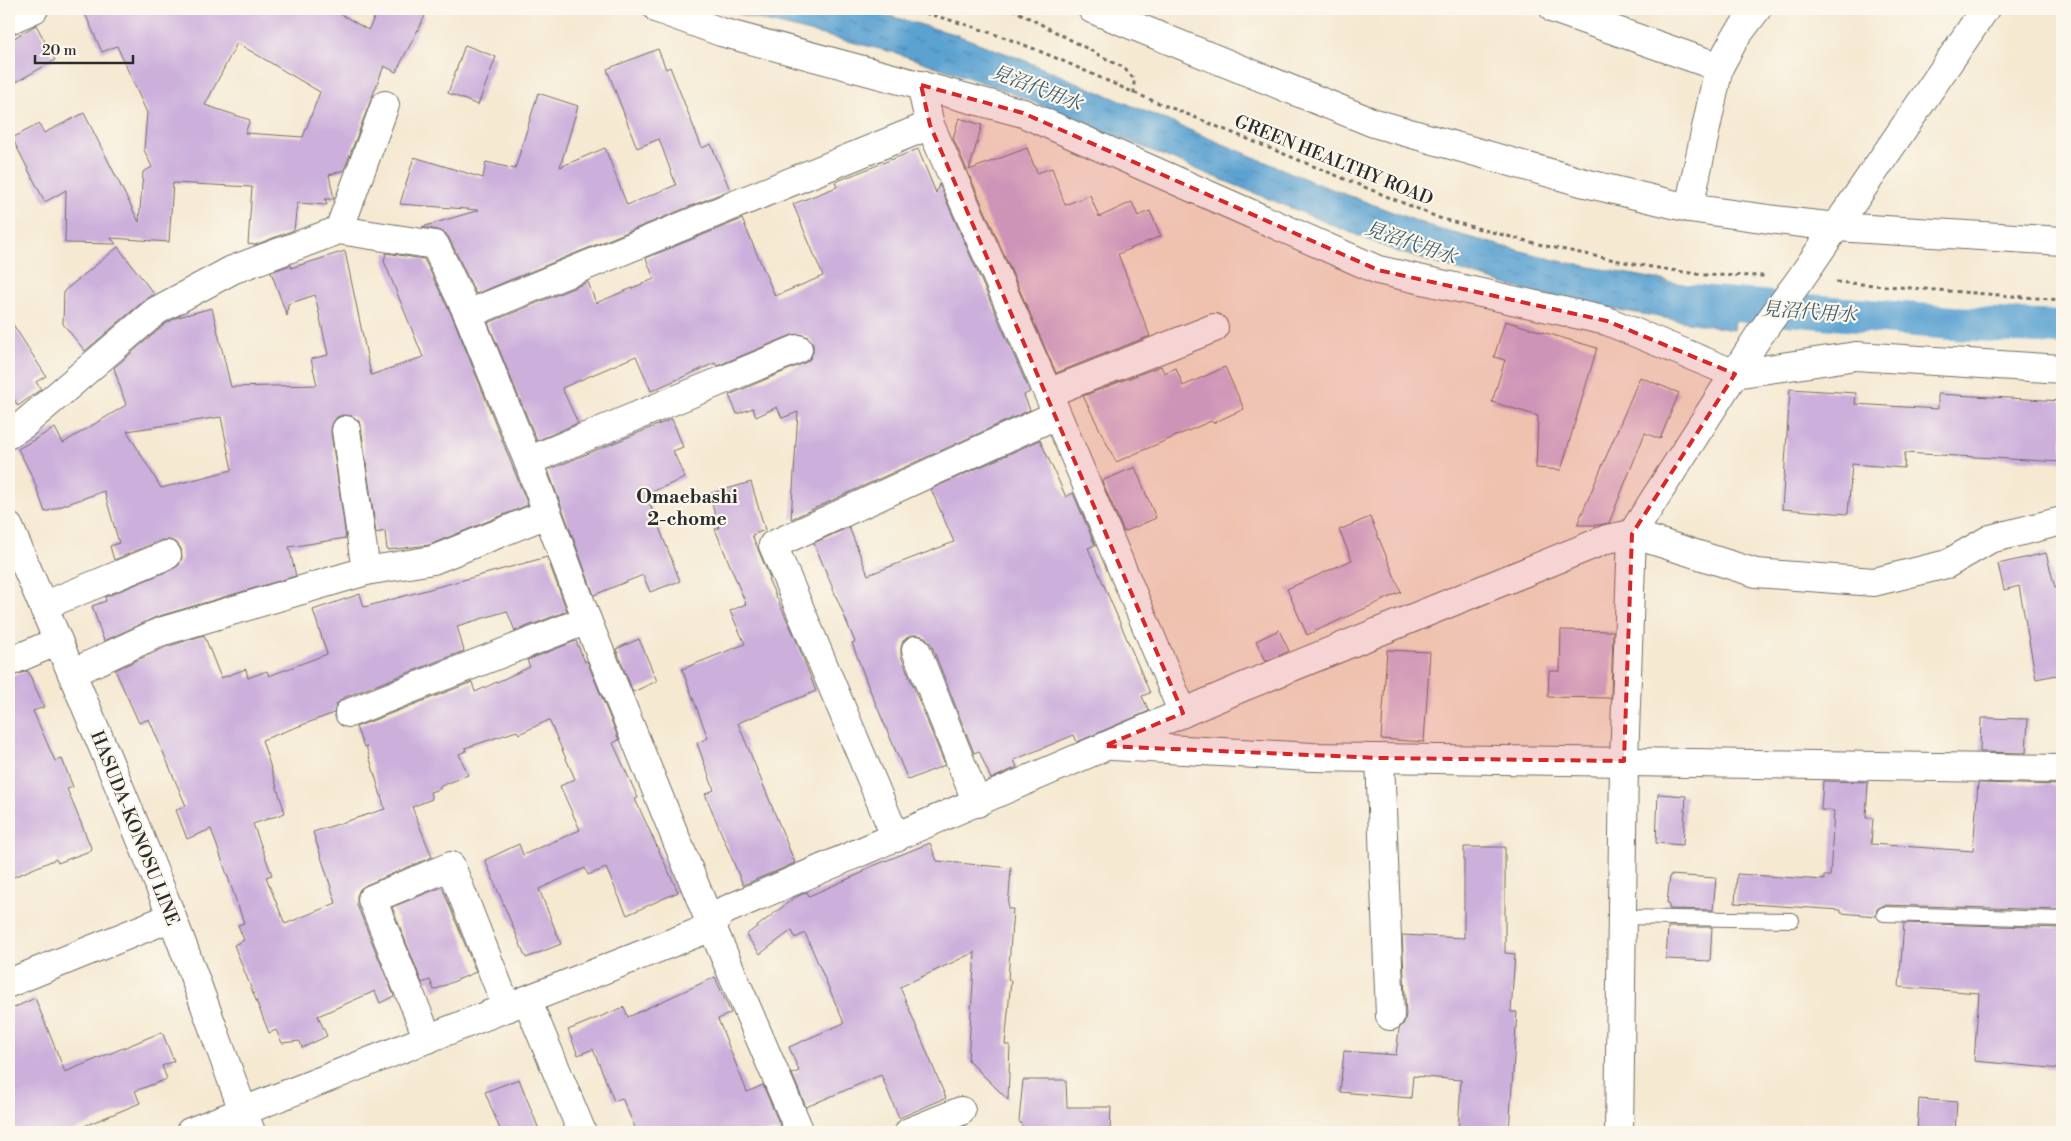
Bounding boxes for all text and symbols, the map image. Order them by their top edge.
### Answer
scale bar [35,32,132,64]
text: 20 m [42,41,77,60]
water label: 見沼代用水 [988,60,1087,117]
street label: GREEN HEALTHY ROAD [1231,110,1437,211]
water label: 見沼代用水 [1362,216,1461,270]
water label: 見沼代用水 [1761,297,1859,327]
district label: Omaebashi 2-chome [636,485,738,531]
street label: HASUDA-KONOSU LINE [85,727,184,929]

